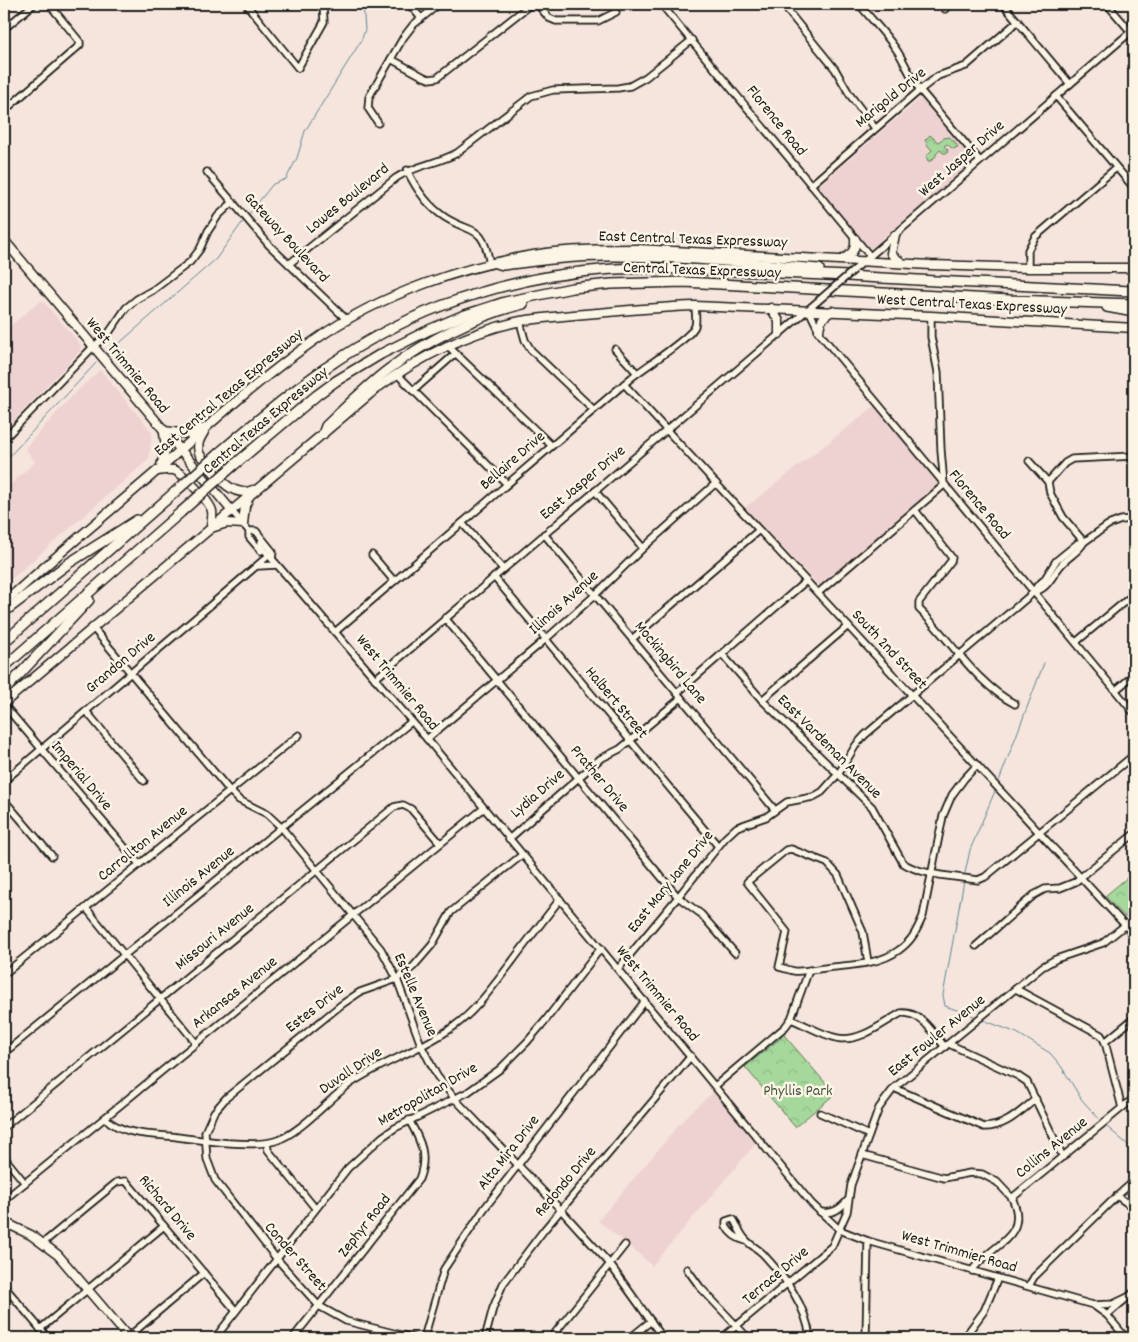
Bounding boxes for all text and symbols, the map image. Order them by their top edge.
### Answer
street label: Marigold Drive [850,62,932,134]
street label: Florence Road [740,81,812,161]
street label: West Jasper Drive [914,115,1010,203]
street label: Lowes Boulevard [301,158,395,240]
street label: Gateway Boulevard [238,188,334,288]
street label: East Central Texas Expressway [598,225,788,255]
street label: Central Texas Expressway [623,257,782,285]
street label: West Central Texas Expressway [876,289,1068,321]
street label: West Trimmier Road [80,313,174,419]
street label: East Central Texas Expressway [151,325,307,461]
street label: Central Texas Expressway [199,363,333,479]
street label: Bellaire Drive [475,426,551,496]
street label: East Jasper Drive [535,440,631,526]
street label: Florence Road [943,465,1015,545]
street label: Illinois Avenue [524,565,604,641]
street label: South 2nd Street [846,605,932,695]
street label: Mockingbird Lane [628,616,712,710]
street label: Grandon Drive [81,627,161,699]
street label: West Trimmier Road [350,630,444,736]
street label: Halbert Street [579,662,653,744]
street label: East Vardeman Avenue [771,689,887,805]
street label: Imperial Drive [45,736,117,816]
street label: Prather Drive [564,740,634,818]
street label: Lydia Drive [506,764,570,824]
street label: Carrollton Avenue [93,800,193,888]
street label: East Mary Jane Drive [622,826,720,938]
street label: Illinois Avenue [158,841,240,913]
street label: Missouri Avenue [170,898,260,976]
street label: West Trimmier Road [610,941,704,1047]
street label: Estelle Avenue [387,950,443,1040]
street label: Arkansas Avenue [187,951,283,1035]
street label: Estes Drive [281,979,349,1039]
street label: East Fowler Avenue [883,989,991,1083]
street label: Duvall Drive [315,1041,387,1101]
street label: Metropolitan Drive [374,1057,482,1133]
park label: Phyllis Park [763,1080,833,1103]
street label: Alta Mira Drive [472,1111,546,1195]
street label: Collins Avenue [1011,1112,1093,1184]
street label: Redondo Drive [530,1142,602,1222]
street label: Richard Drive [133,1170,201,1246]
street label: Zephyr Road [333,1189,397,1263]
street label: Conder Street [258,1217,332,1297]
street label: West Trimmier Road [899,1225,1019,1279]
street label: Terrace Drive [738,1241,814,1311]

